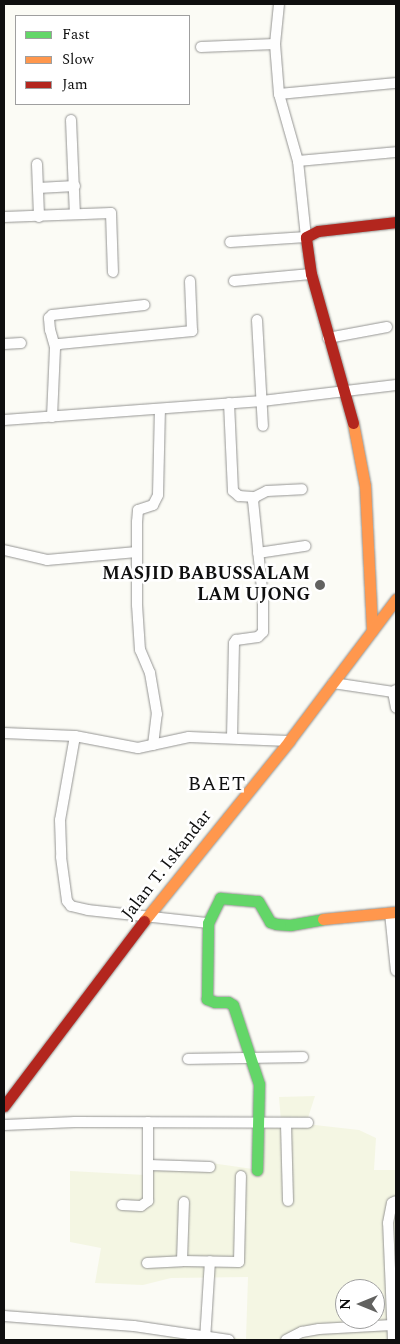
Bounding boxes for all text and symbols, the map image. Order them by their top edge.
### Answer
legend [15,15,190,105]
text: Fast [62,23,90,46]
text: Slow [62,48,94,71]
text: Jam [62,73,88,96]
place label: MASJID BABUSSALAM LAM UJONG [102,564,310,606]
marker: MASJID BABUSSALAM LAM UJONG [314,579,326,591]
district label: BAET [187,772,247,796]
street label: Jalan T. Iskandar [117,806,217,924]
north arrow [335,1279,385,1329]
text: N [335,1298,356,1310]

